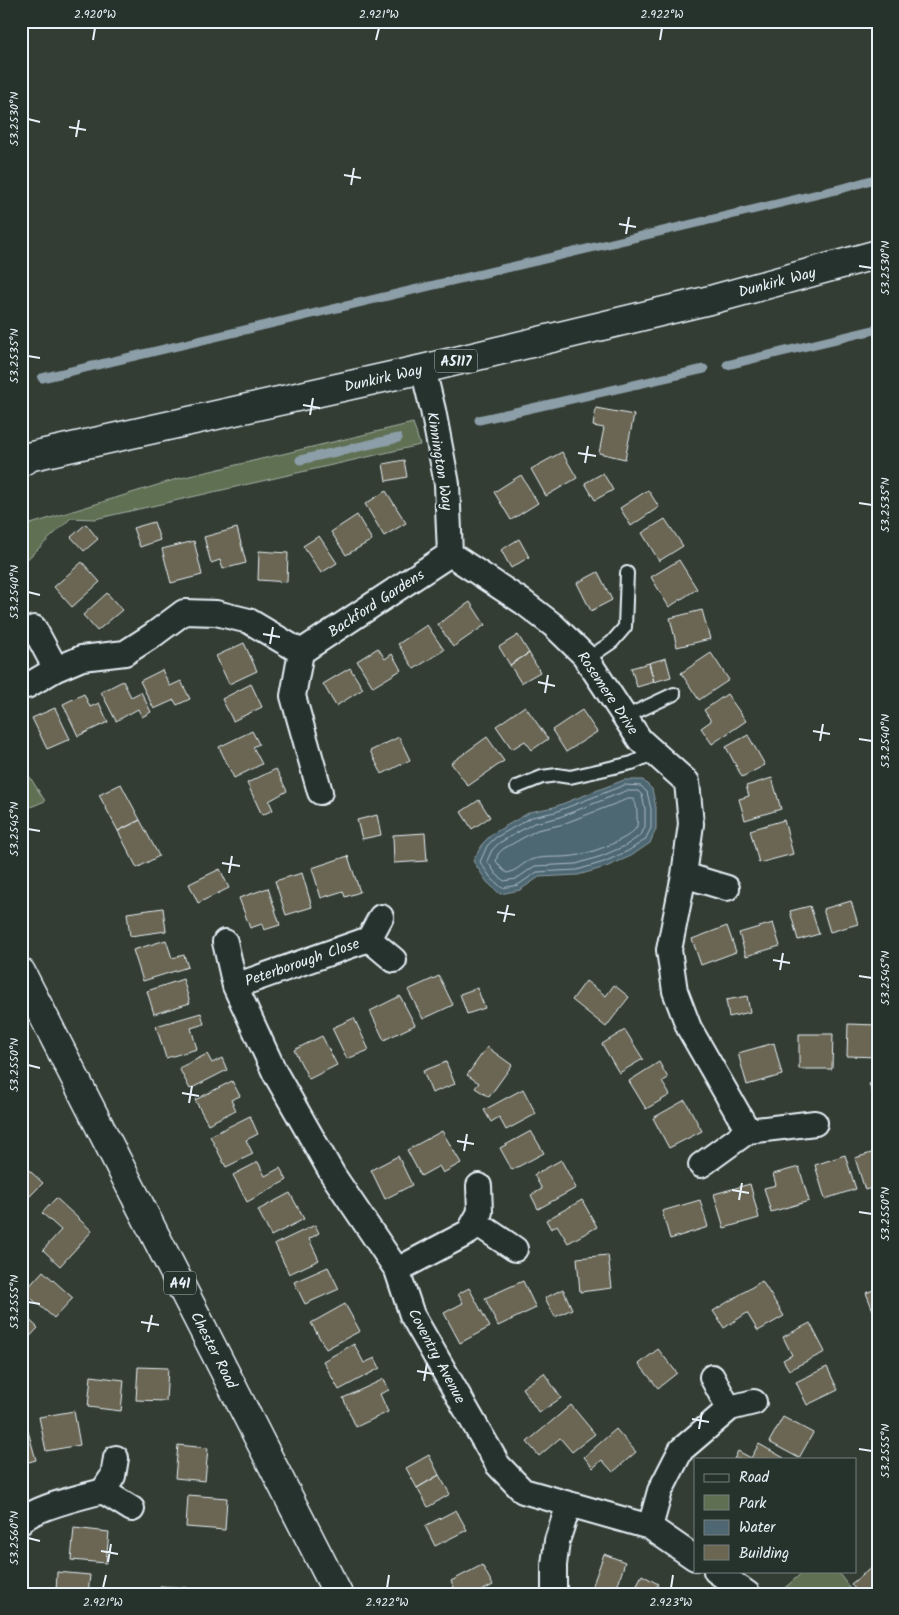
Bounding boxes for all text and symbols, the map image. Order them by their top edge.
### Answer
text: 2.920°W [74,5,116,24]
text: 2.921°W [359,5,399,24]
text: 2.922°W [640,5,684,24]
text: 53.2530°N [5,92,24,146]
text: 53.2530°N [876,241,895,295]
street label: Dunkirk Way [736,261,820,305]
text: 53.2535°N [5,328,24,384]
road number: A5117 [435,350,477,372]
street label: Dunkirk Way [342,358,425,400]
street label: Kinnington Way [419,410,459,513]
text: 53.2535°N [876,477,895,533]
street label: Backford Gardens [323,563,430,644]
text: 53.2540°N [5,565,24,619]
street label: Rosemere Drive [570,647,644,740]
text: 53.2540°N [876,714,895,768]
text: 53.2545°N [5,802,24,856]
street label: Peterborough Close [242,932,363,994]
text: 53.2545°N [876,951,895,1005]
text: 53.2550°N [5,1038,24,1092]
text: 53.2550°N [876,1187,895,1241]
road number: A41 [164,1272,196,1295]
text: 53.2555°N [5,1275,24,1329]
street label: Coventry Avenue [401,1305,471,1409]
street label: Chester Road [183,1308,243,1394]
text: 53.2555°N [876,1424,895,1478]
legend [694,1458,856,1572]
text: Road [739,1466,770,1490]
text: Park [739,1492,767,1516]
text: 53.2560°N [5,1511,24,1565]
text: Water [739,1516,776,1540]
text: Building [739,1542,789,1566]
text: 2.921°W [83,1593,123,1612]
text: 2.922°W [365,1593,409,1612]
text: 2.923°W [650,1593,692,1612]

